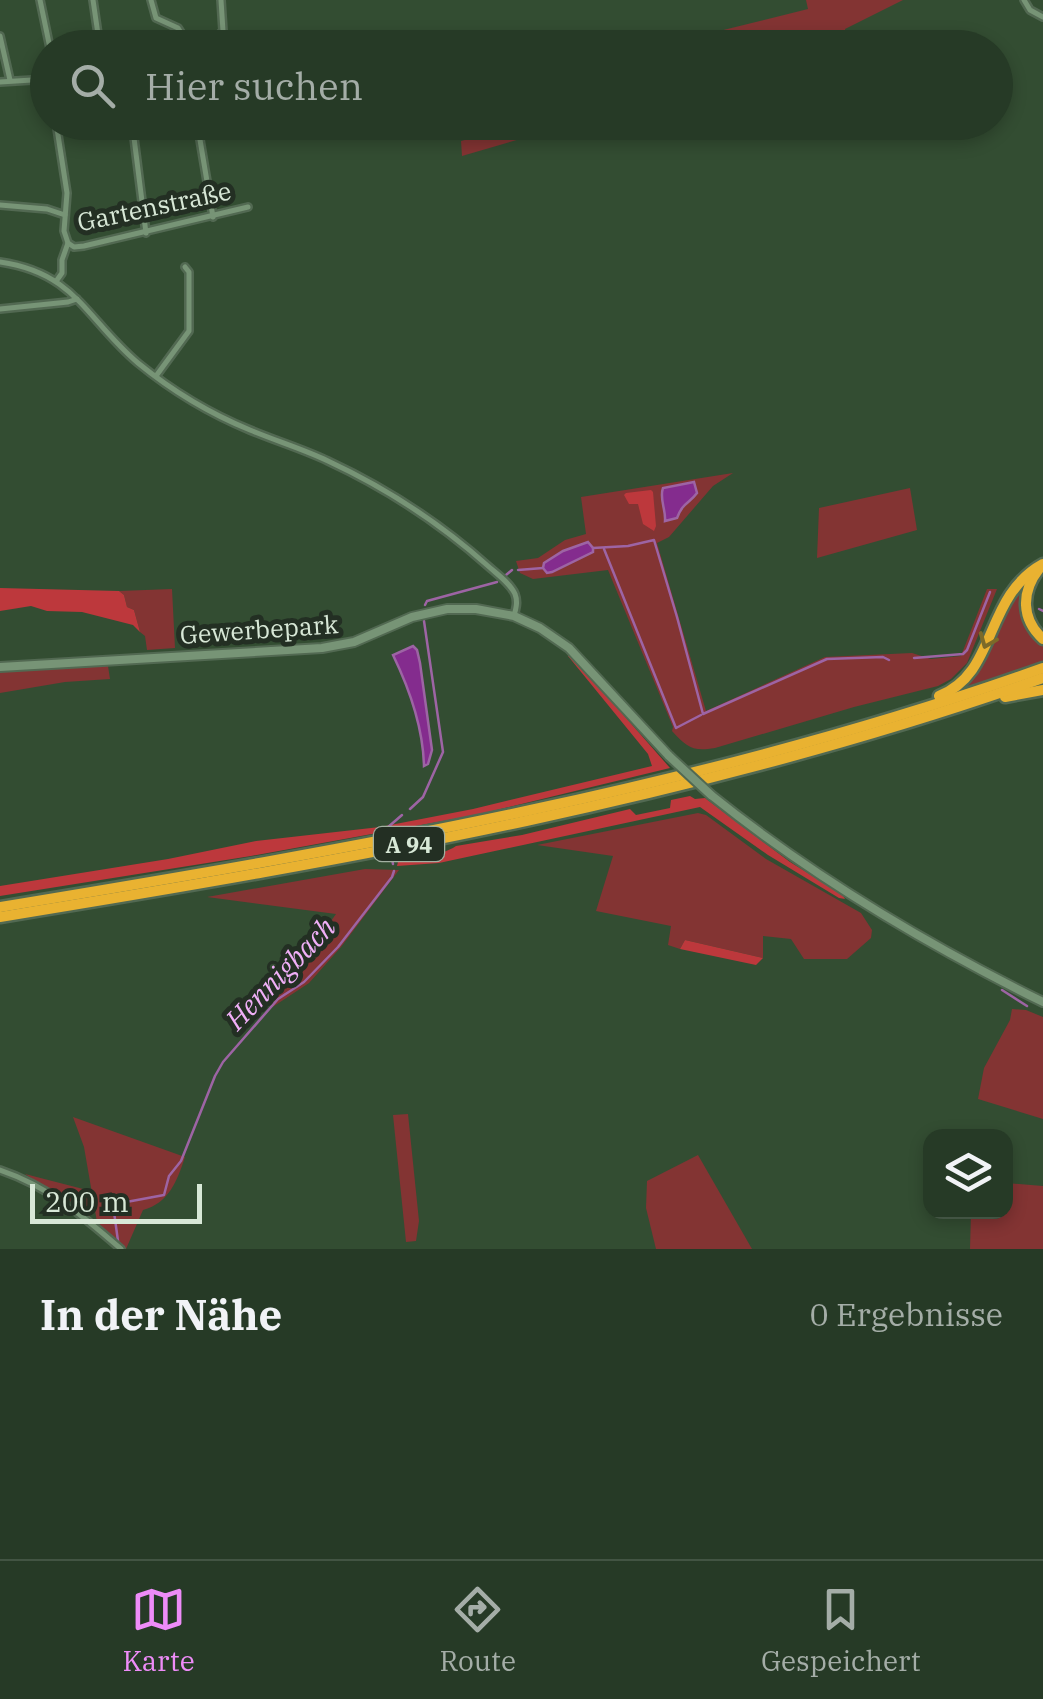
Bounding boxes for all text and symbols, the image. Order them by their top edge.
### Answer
search box [30,30,1013,140]
icon: search [65,58,120,113]
text: Hier suchen [145,61,363,110]
street label: Gartenstraße [74,174,234,238]
street label: Gewerbepark [179,607,340,651]
one-way arrow [979,631,999,648]
road number: A 94 [374,827,444,861]
water label: Hennigbach [216,908,343,1038]
map controls [923,1129,1013,1219]
button: layers [923,1129,1013,1219]
scale bar [30,1179,202,1224]
text: 200 m [45,1183,129,1220]
text: In der Nähe [40,1287,282,1342]
text: 0 Ergebnisse [809,1293,1003,1335]
tab: Karte [122,1582,195,1679]
tab: Route [440,1582,516,1679]
tab: Gespeichert [761,1582,921,1679]

